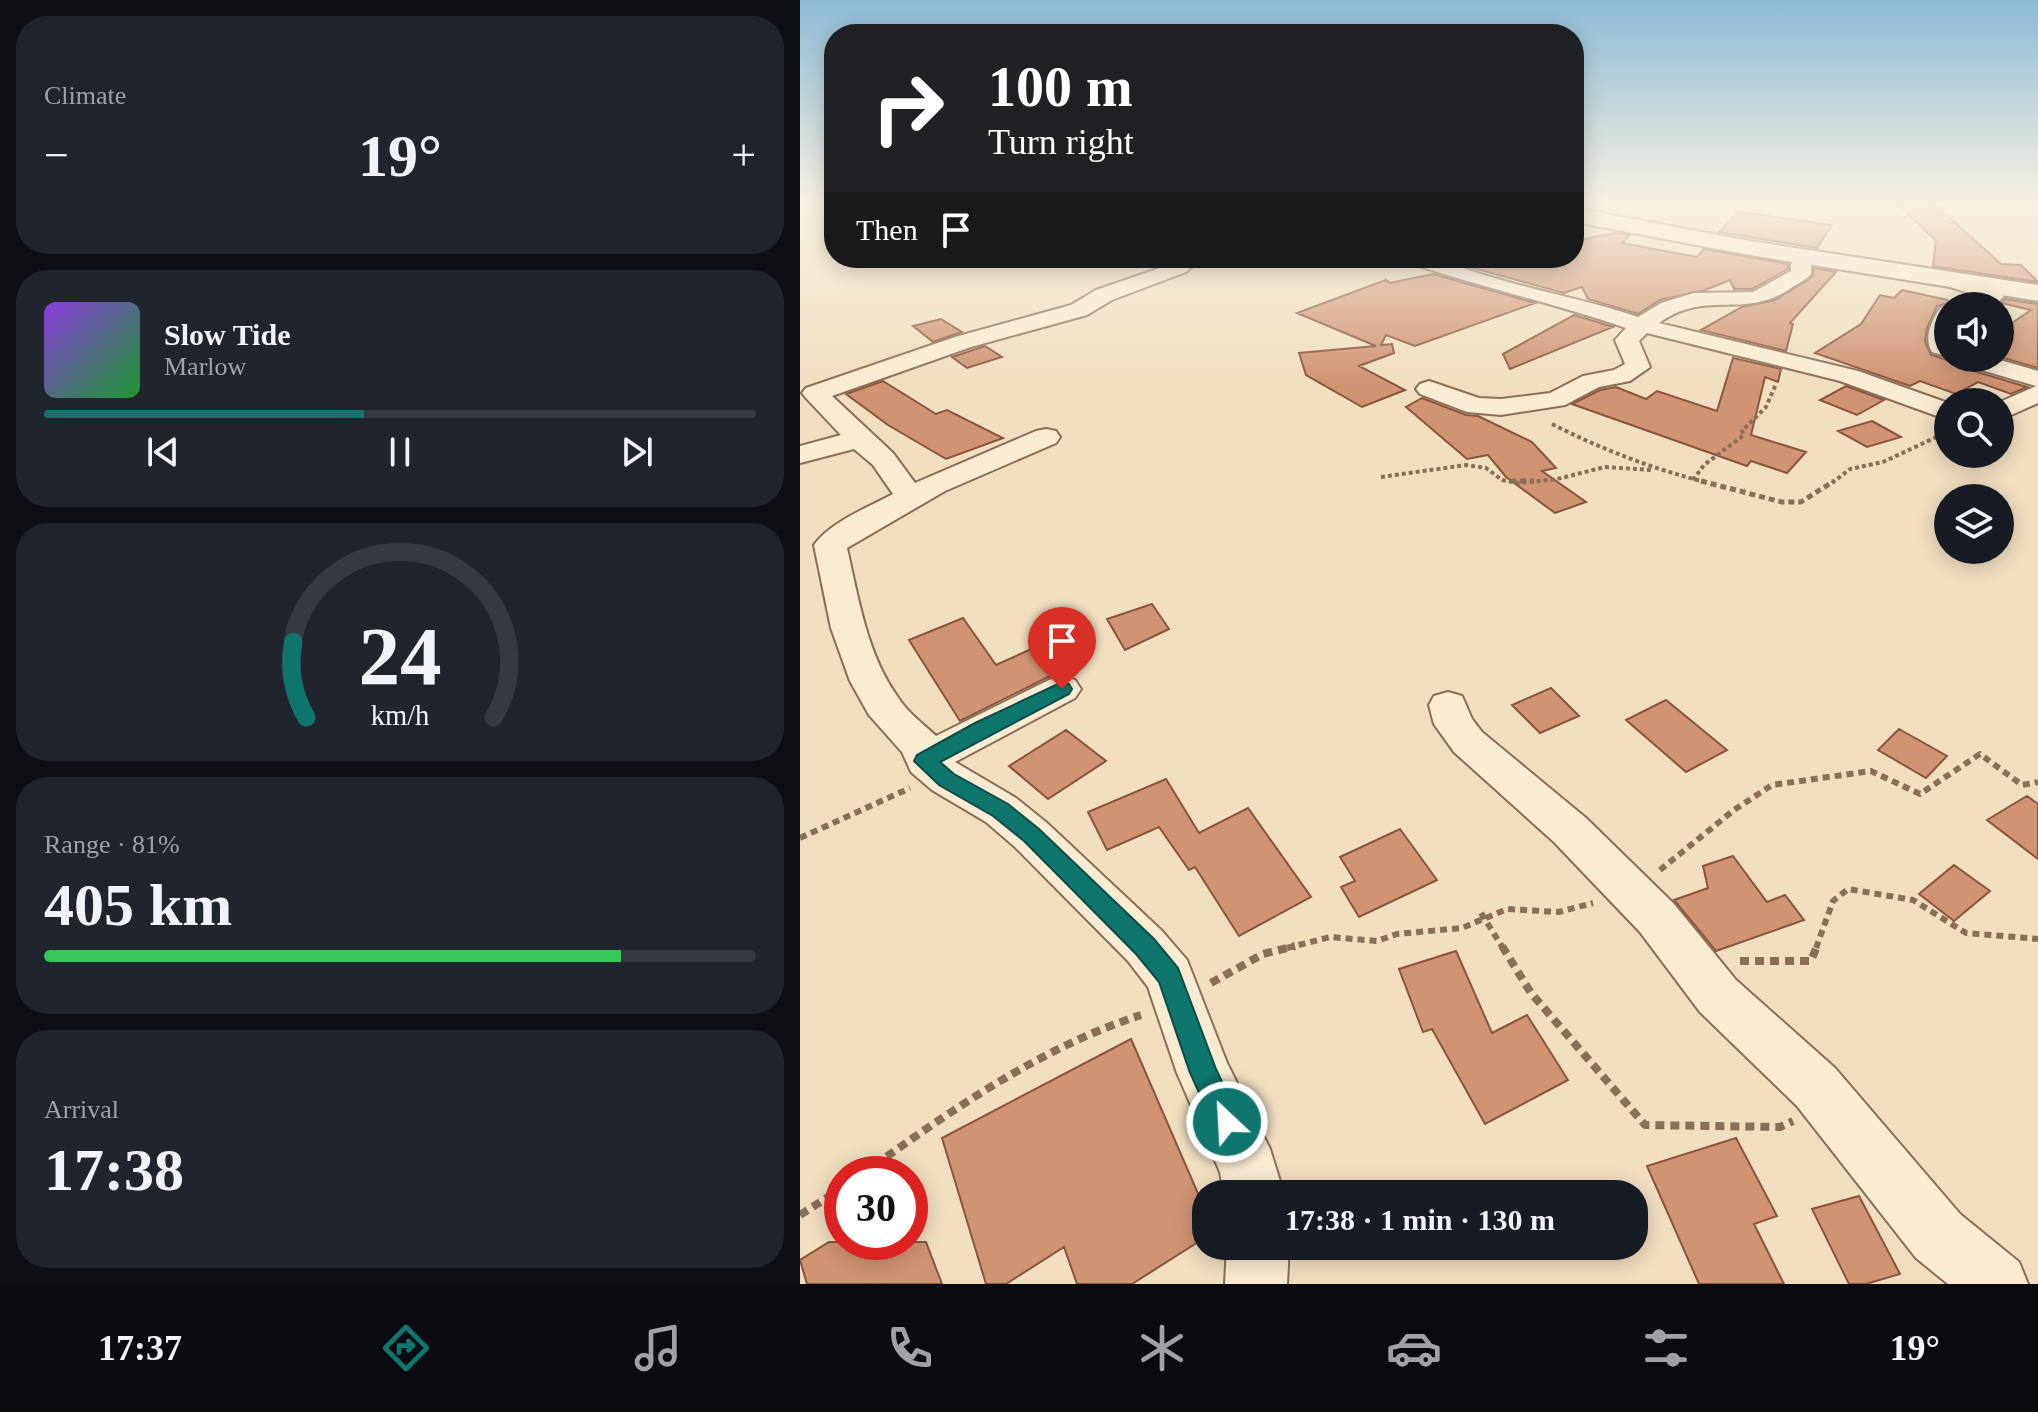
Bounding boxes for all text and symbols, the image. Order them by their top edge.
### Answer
icon: right [856,56,960,160]
text: 100 m [988,56,1133,118]
text: Climate [44,81,126,110]
text: Turn right [988,122,1134,162]
text: 19° [358,123,442,189]
text: − [44,131,69,180]
text: + [731,131,756,180]
icon: arrive [934,208,978,252]
text: Then [856,213,918,246]
map controls [1934,292,2014,564]
button: sound [1934,292,2014,372]
text: Slow Tide [164,318,290,351]
text: Marlow [164,352,246,381]
button: search [1934,388,2014,468]
icon: previous [141,430,185,474]
icon: pause [378,430,422,474]
icon: next [615,430,659,474]
button: layers [1934,484,2014,564]
pin [1028,607,1096,689]
text: 24 [358,610,442,702]
icon: arrive [1040,619,1084,663]
text: km/h [371,700,429,731]
text: Range · 81% [44,830,180,859]
text: 405 km [44,872,232,938]
position arrow [1185,1080,1269,1164]
text: Arrival [44,1095,119,1124]
text: 17:38 [44,1137,184,1203]
speed limit sign: 30 [824,1156,928,1260]
text: 17:38 · 1 min · 130 m [1285,1203,1555,1236]
icon: directions [378,1320,434,1376]
icon: music [630,1320,686,1376]
icon: phone [882,1320,938,1376]
icon: climate [1134,1320,1190,1376]
icon: car [1386,1320,1442,1376]
icon: filters [1638,1320,1694,1376]
text: 17:37 [98,1328,182,1368]
text: 19° [1890,1328,1940,1368]

